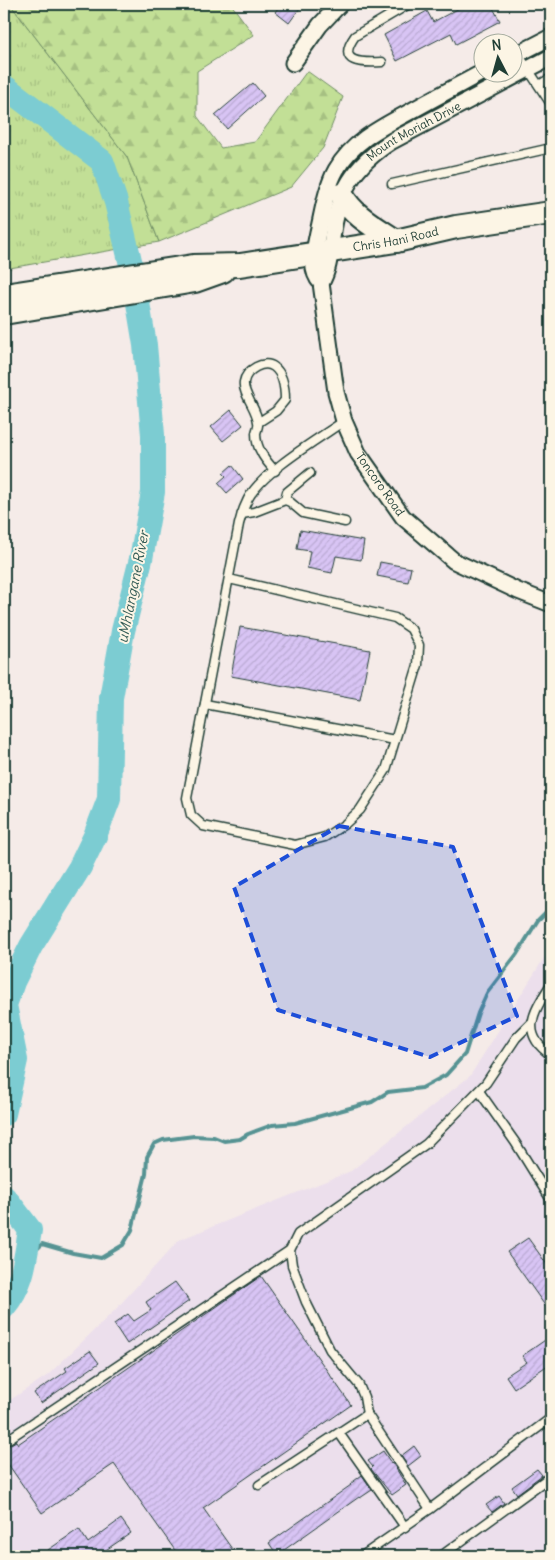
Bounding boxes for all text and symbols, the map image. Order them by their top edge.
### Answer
north arrow [472,32,522,82]
text: N [491,36,502,55]
street label: Mount Moriah Drive [363,98,463,164]
street label: Chris Hani Road [352,223,440,255]
street label: Toncoro Road [353,449,408,519]
water label: uMhlangane River [113,527,153,644]

